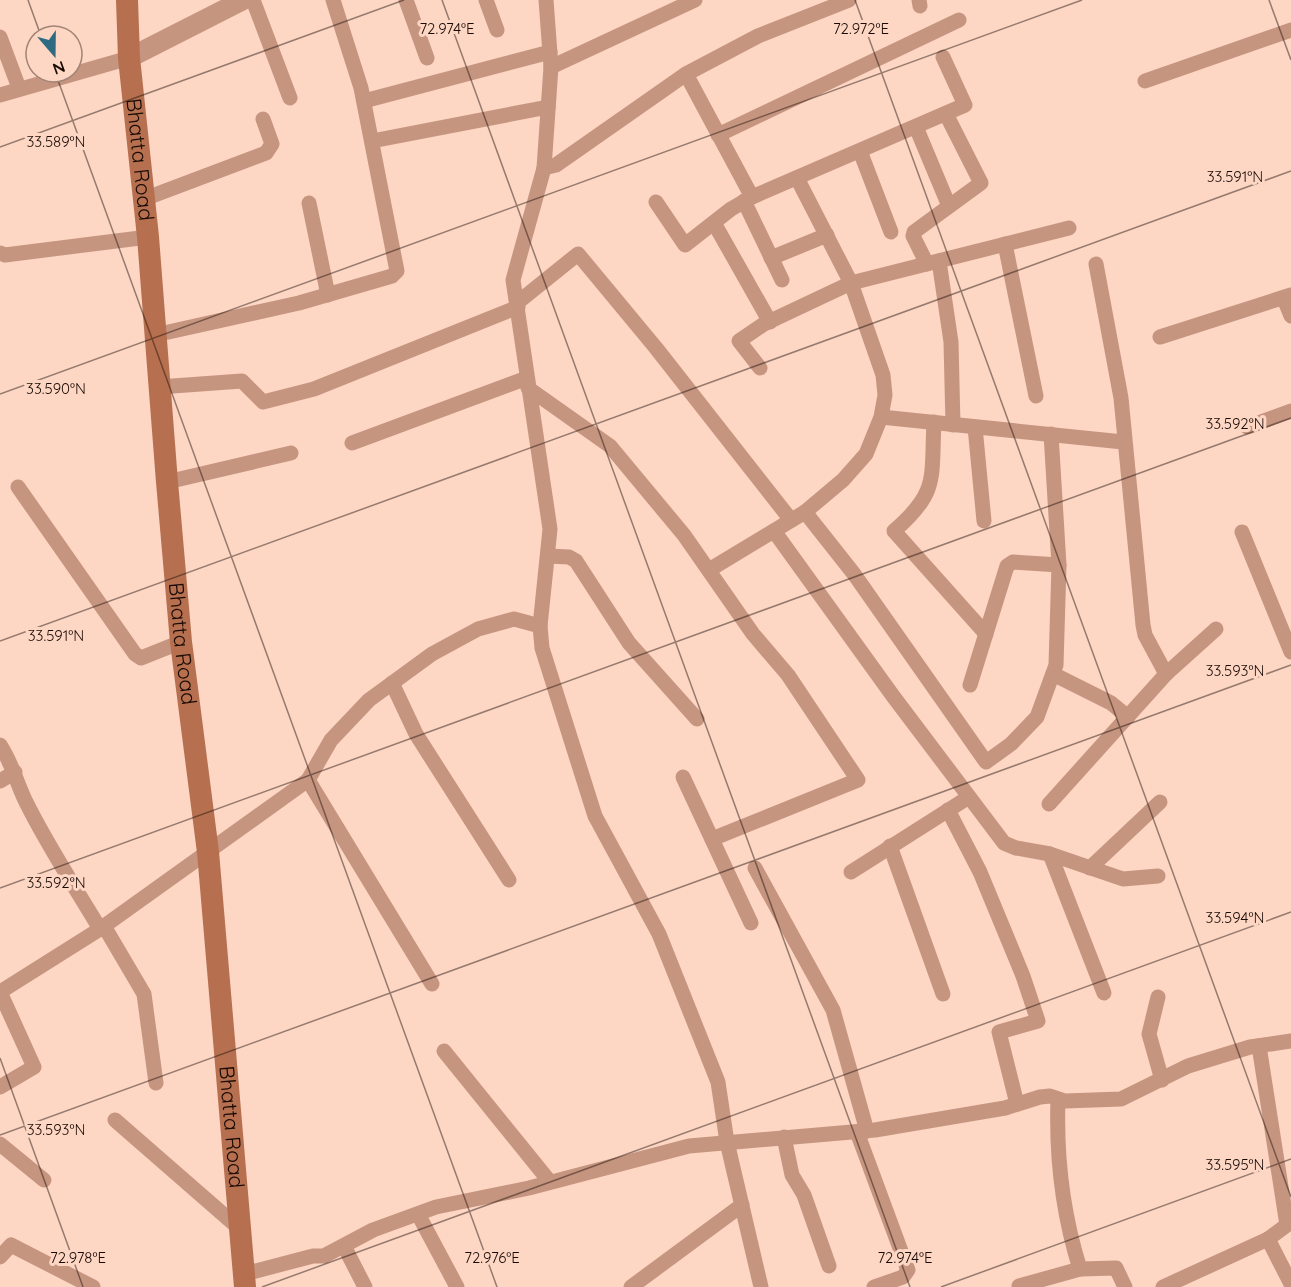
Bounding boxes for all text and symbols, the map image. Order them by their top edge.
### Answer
text: 72.974°E [419,19,475,38]
text: 72.972°E [833,19,889,38]
north arrow [24,24,84,84]
text: N [50,57,68,80]
street label: Bhatta Road [121,97,160,222]
text: 33.589°N [27,132,85,151]
text: 33.591°N [1207,167,1263,186]
text: 33.590°N [26,379,86,398]
text: 33.592°N [1205,414,1265,433]
street label: Bhatta Road [164,581,203,706]
text: 33.591°N [28,626,84,645]
text: 33.593°N [1206,661,1264,680]
text: 33.592°N [26,873,86,892]
text: 33.594°N [1206,908,1264,927]
street label: Bhatta Road [214,1064,251,1189]
text: 33.593°N [27,1120,85,1139]
text: 33.595°N [1205,1155,1265,1174]
text: 72.978°E [50,1248,106,1267]
text: 72.976°E [464,1248,520,1267]
text: 72.974°E [877,1248,933,1267]

